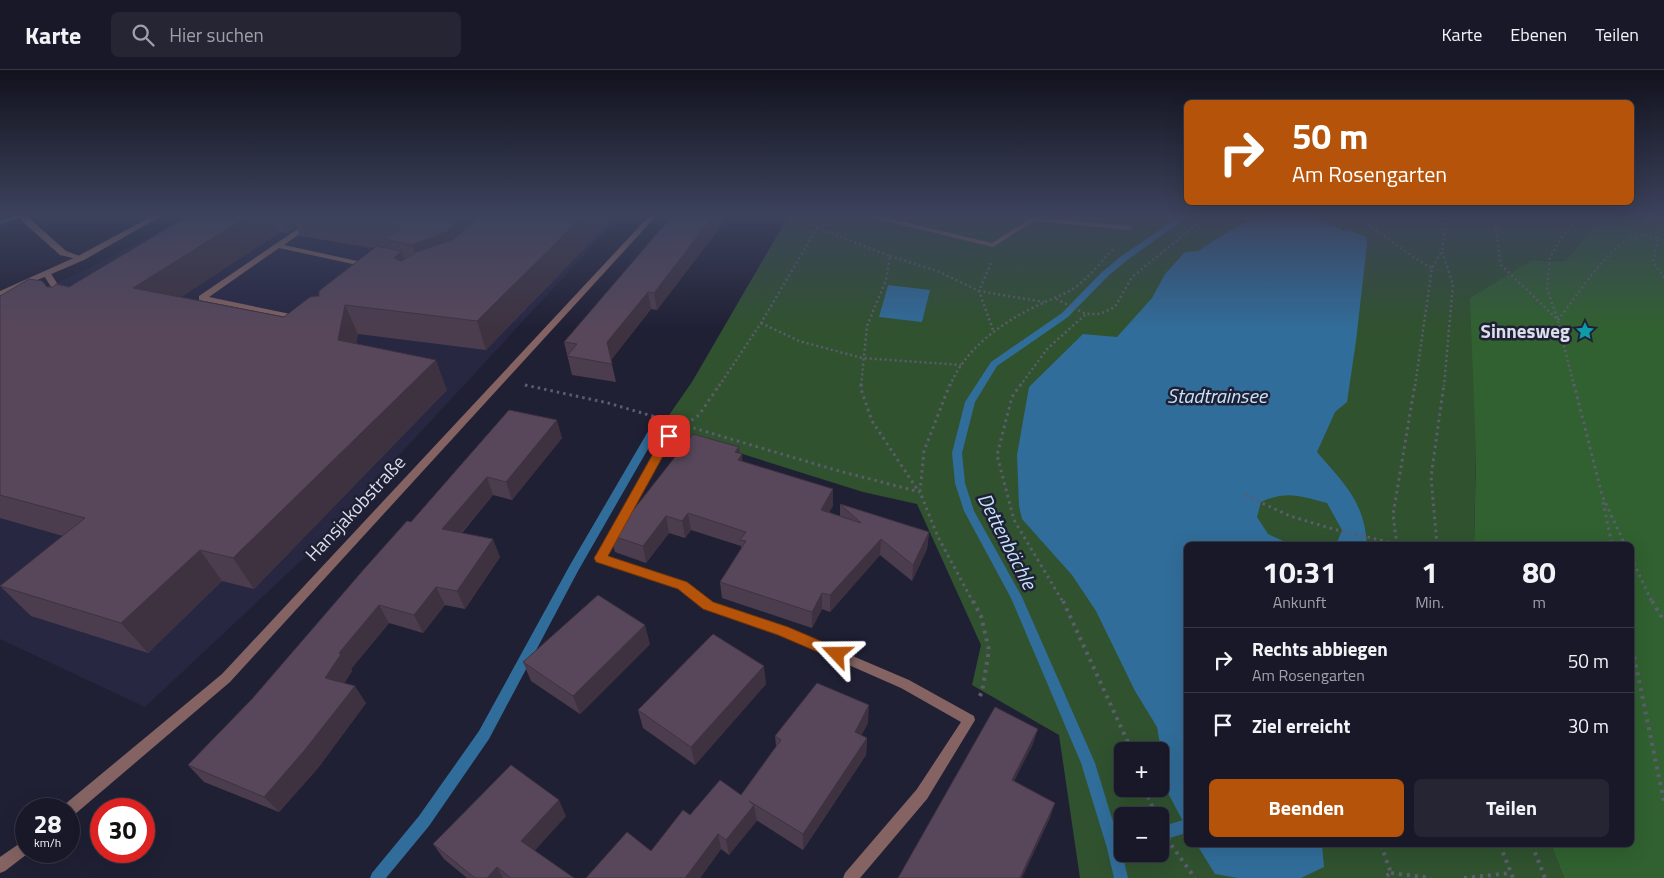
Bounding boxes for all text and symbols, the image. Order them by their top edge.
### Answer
search box [111,12,461,57]
text: Karte [25,17,81,53]
text: Hier suchen [169,20,264,49]
icon: search [129,21,157,49]
text: Karte [1441,21,1482,48]
text: Ebenen [1510,21,1567,48]
text: Teilen [1595,21,1639,48]
text: 50 m [1292,109,1368,163]
icon: right [1209,120,1274,185]
text: Am Rosengarten [1292,157,1447,191]
place label: Sinnesweg [1481,316,1570,345]
place icon: Sinnesweg [1574,320,1596,342]
water label: Stadtrainsee [1167,380,1269,411]
pin [648,415,690,457]
icon: arrive [655,422,683,450]
street label: Hansjakobstraße [298,448,412,567]
water label: Dettenbächle [970,487,1046,596]
text: 10:31 [1262,549,1337,595]
text: 1 [1421,549,1438,595]
text: 80 [1522,549,1556,595]
text: Ankunft [1273,590,1326,614]
text: Min. [1415,590,1444,614]
text: m [1532,590,1546,614]
position arrow [810,627,862,679]
text: Rechts abbiegen [1252,634,1388,663]
icon: right [1209,646,1237,674]
text: 50 m [1568,646,1609,675]
text: Am Rosengarten [1252,663,1365,687]
icon: arrive [1209,711,1237,739]
text: Ziel erreicht [1252,711,1350,740]
text: 30 m [1568,711,1609,740]
map controls [1114,742,1169,862]
button: + [1114,742,1169,797]
button: Beenden [1209,779,1404,837]
button: Teilen [1414,779,1609,837]
speed limit sign: 30 [90,798,155,863]
text: 28 [33,805,62,843]
button: − [1114,807,1169,862]
text: km/h [34,833,61,852]

